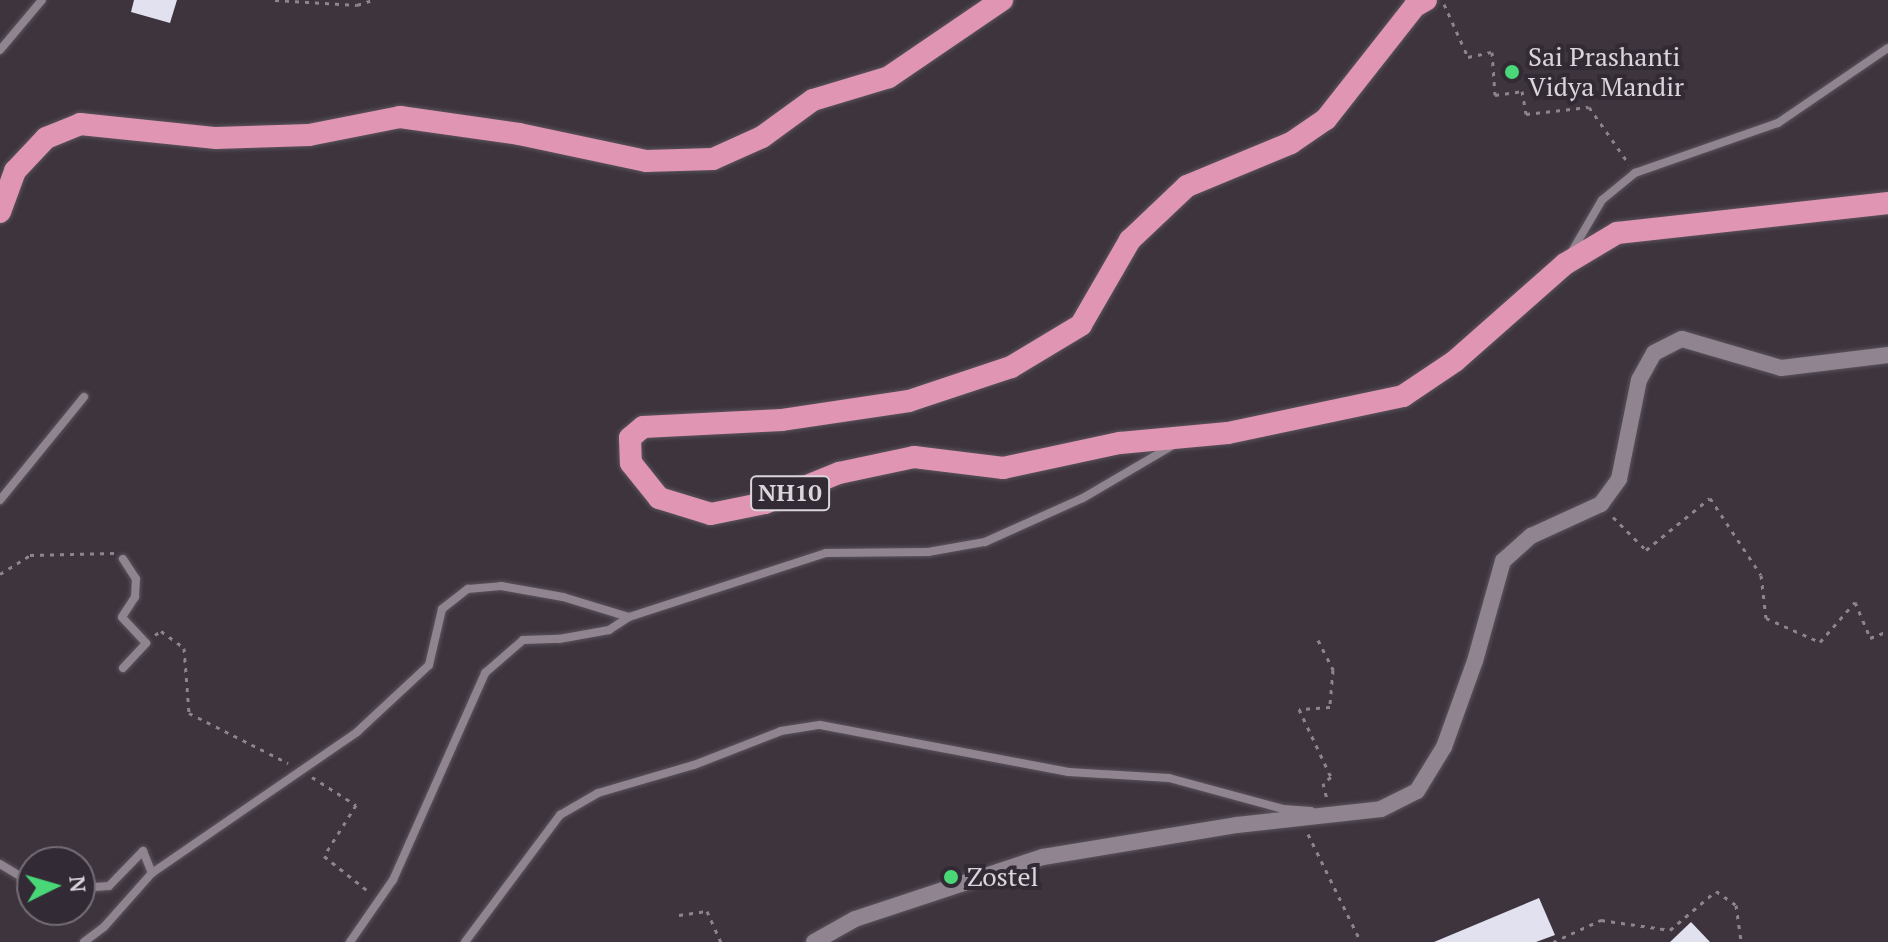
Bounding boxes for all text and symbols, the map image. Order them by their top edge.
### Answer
place label: Sai Prashanti Vidya Mandir [1528,41,1684,102]
marker: Sai Prashanti Vidya Mandir [1503,63,1521,81]
road number: NH10 [750,473,830,513]
north arrow [16,846,96,926]
place label: Zostel [967,861,1038,893]
marker: Zostel [942,868,960,886]
text: N [63,874,94,894]

